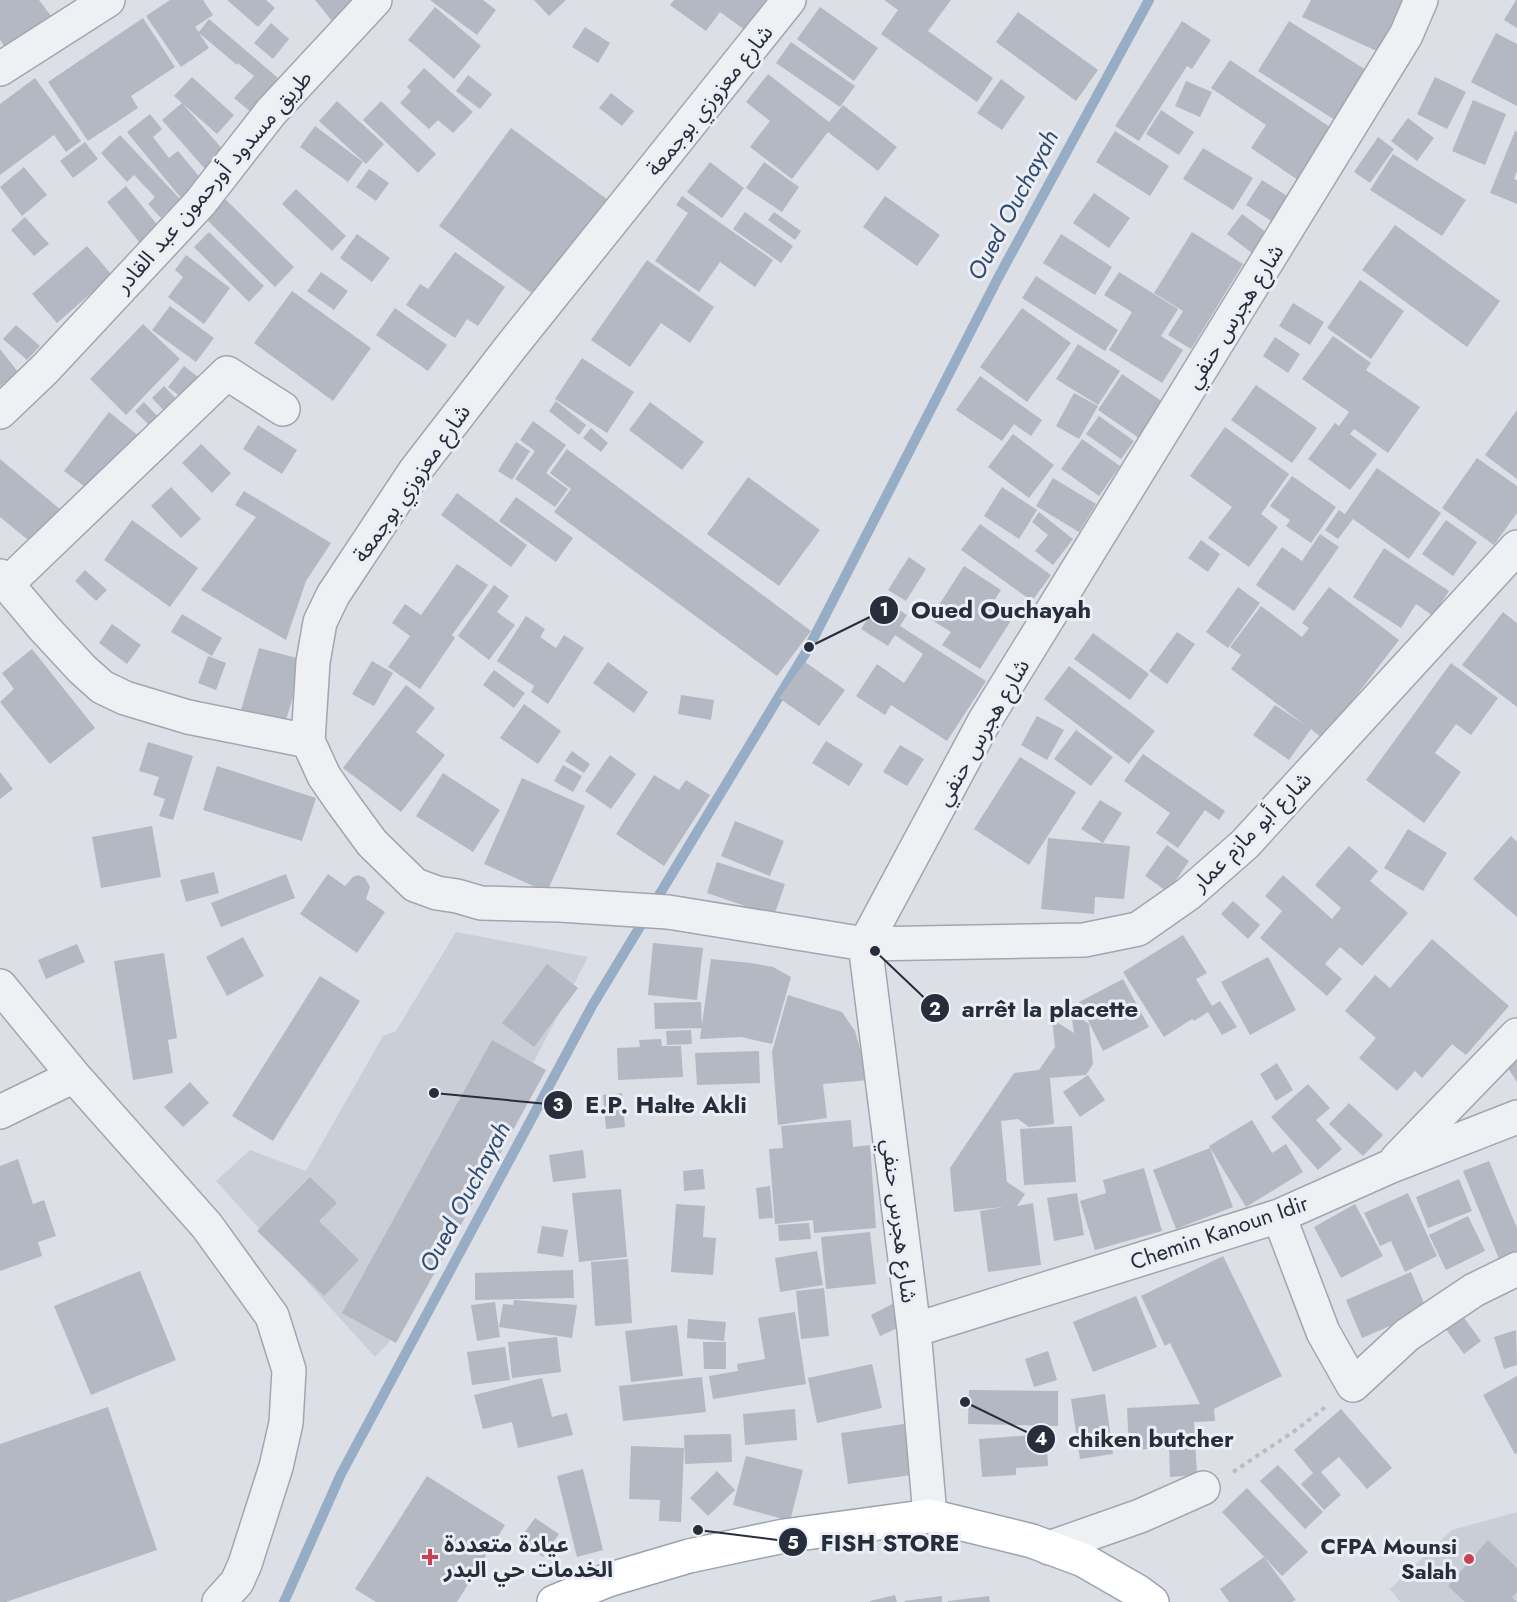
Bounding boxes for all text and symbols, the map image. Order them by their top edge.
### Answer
street label: شارع معزوزي بوجمعة [638,17,781,183]
street label: طريق مسدود أورحمون عبد القادر [106,62,319,300]
water label: Oued Ouchayah [958,123,1067,286]
street label: شارع هجرس حنفي [1177,238,1292,395]
street label: شارع معزوزي بوجمعة [344,397,479,569]
callout: Oued Ouchayah [869,589,1103,631]
text: Oued Ouchayah [911,592,1091,627]
text: 1 [879,597,889,623]
street label: شارع هجرس حنفي [927,653,1038,812]
street label: شارع أبو مازم عمار [1183,764,1319,900]
callout: arrêt la placette [920,987,1150,1029]
text: arrêt la placette [962,991,1138,1026]
text: 2 [929,996,941,1022]
callout: E.P. Halte Akli [543,1084,758,1126]
text: E.P. Halte Akli [585,1087,747,1122]
text: 3 [552,1092,564,1118]
water label: Oued Ouchayah [410,1115,519,1278]
street label: شارع هجرس حنفي [873,1137,926,1305]
street label: Chemin Kanoun Idir [1126,1186,1313,1277]
callout: chiken butcher [1026,1418,1246,1460]
text: chiken butcher [1068,1421,1234,1456]
text: 4 [1035,1426,1047,1452]
callout: FISH STORE [778,1521,971,1563]
text: FISH STORE [821,1525,959,1560]
place label: عيادة متعددة الخدمات حي البدر [443,1528,613,1587]
text: 5 [787,1530,799,1556]
place label: CFPA Mounsi Salah [1320,1530,1457,1587]
marker: عيادة متعددة الخدمات حي البدر [421,1548,439,1566]
marker: CFPA Mounsi Salah [1462,1552,1476,1566]

